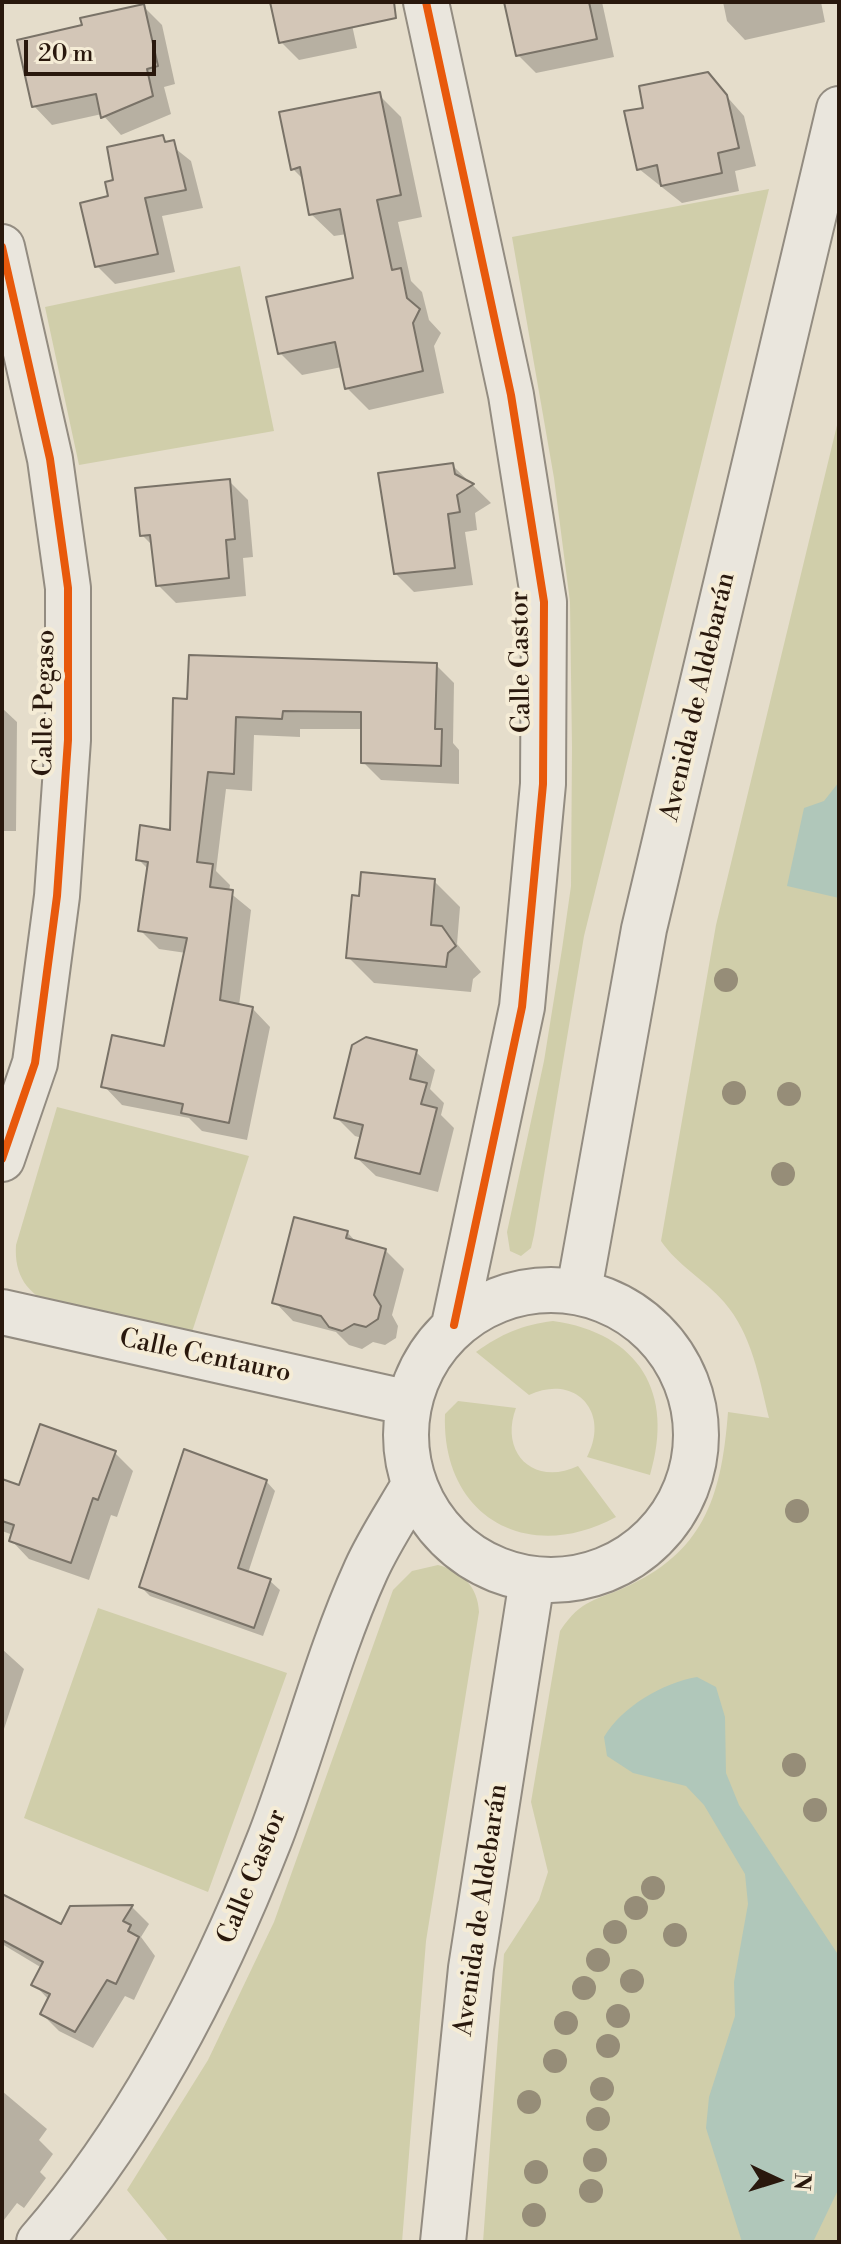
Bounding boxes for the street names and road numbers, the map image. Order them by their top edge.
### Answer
street label: Avenida de Aldebarán [655,570,743,824]
street label: Calle Castor [505,591,539,733]
street label: Calle Pegaso [29,629,63,777]
street label: Calle Centauro [116,1324,294,1390]
street label: Avenida de Aldebarán [449,1782,515,2038]
street label: Calle Castor [212,1805,294,1949]

